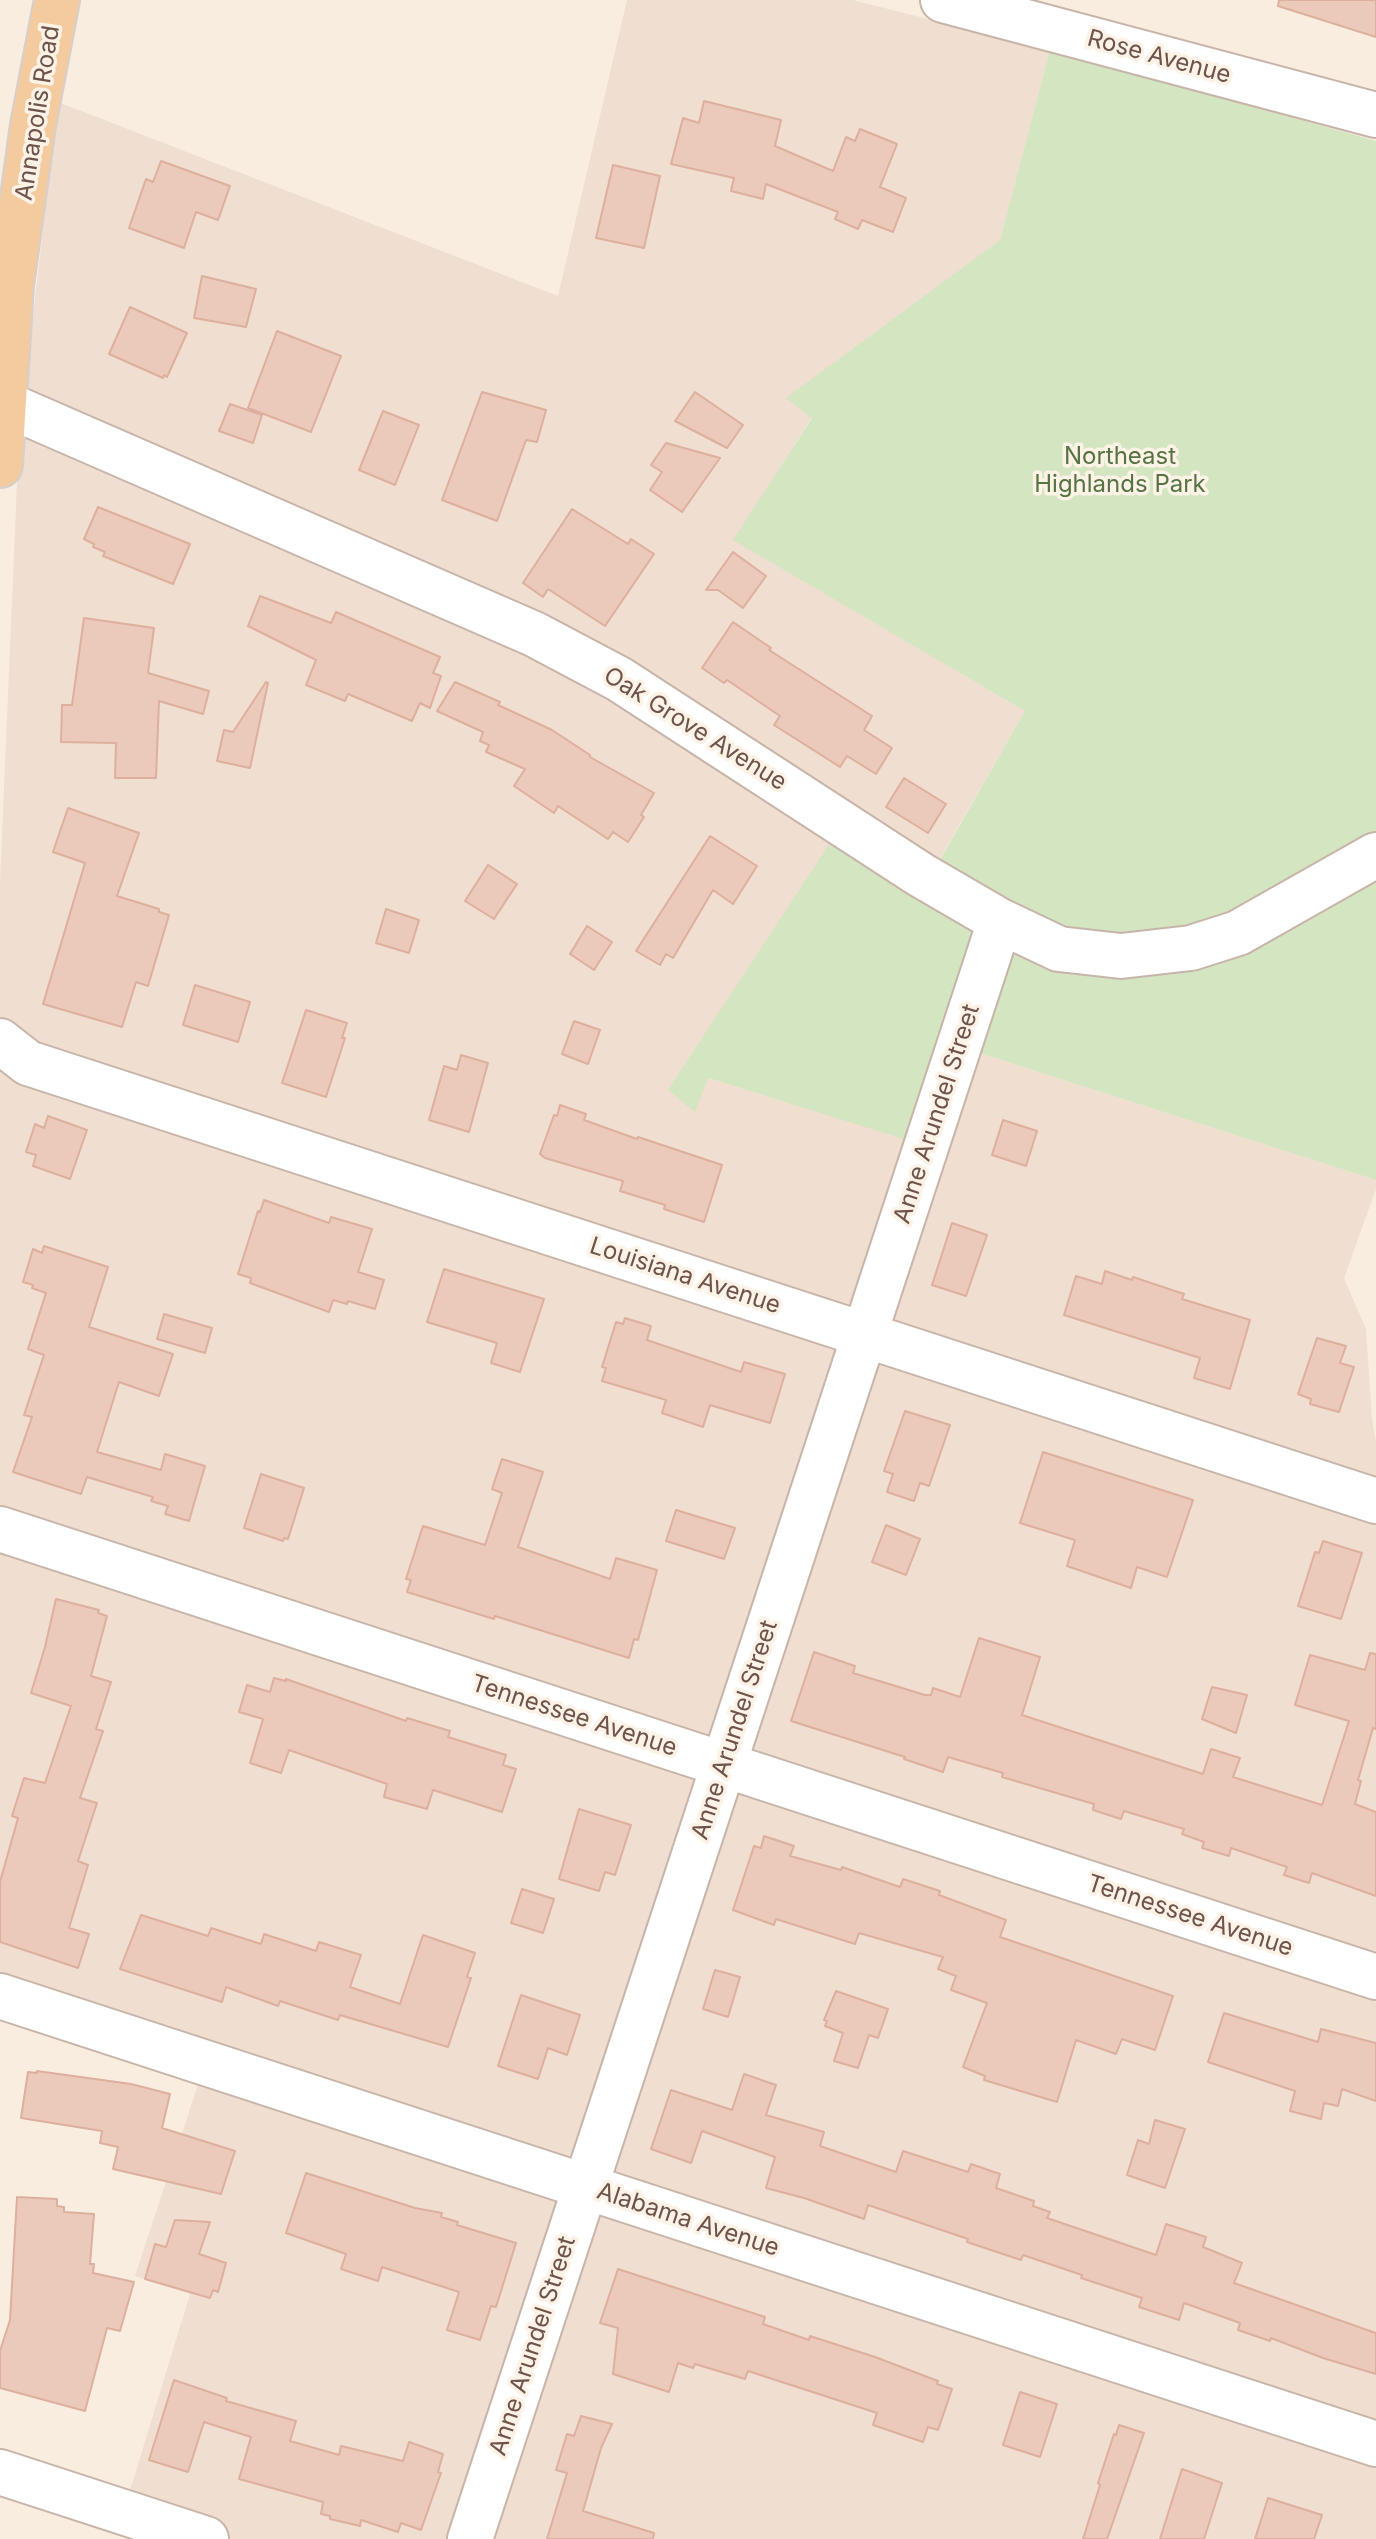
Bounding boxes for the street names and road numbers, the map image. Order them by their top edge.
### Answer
street label: Annapolis Road [10,24,66,202]
street label: Rose Avenue [1084,24,1234,90]
street label: Oak Grove Avenue [598,661,792,797]
street label: Anne Arundel Street [888,1001,986,1227]
street label: Louisiana Avenue [586,1232,784,1320]
street label: Anne Arundel Street [686,1617,784,1843]
street label: Tennessee Avenue [468,1669,680,1763]
street label: Tennessee Avenue [1084,1869,1296,1963]
street label: Alabama Avenue [593,2177,783,2263]
street label: Anne Arundel Street [484,2233,582,2459]

